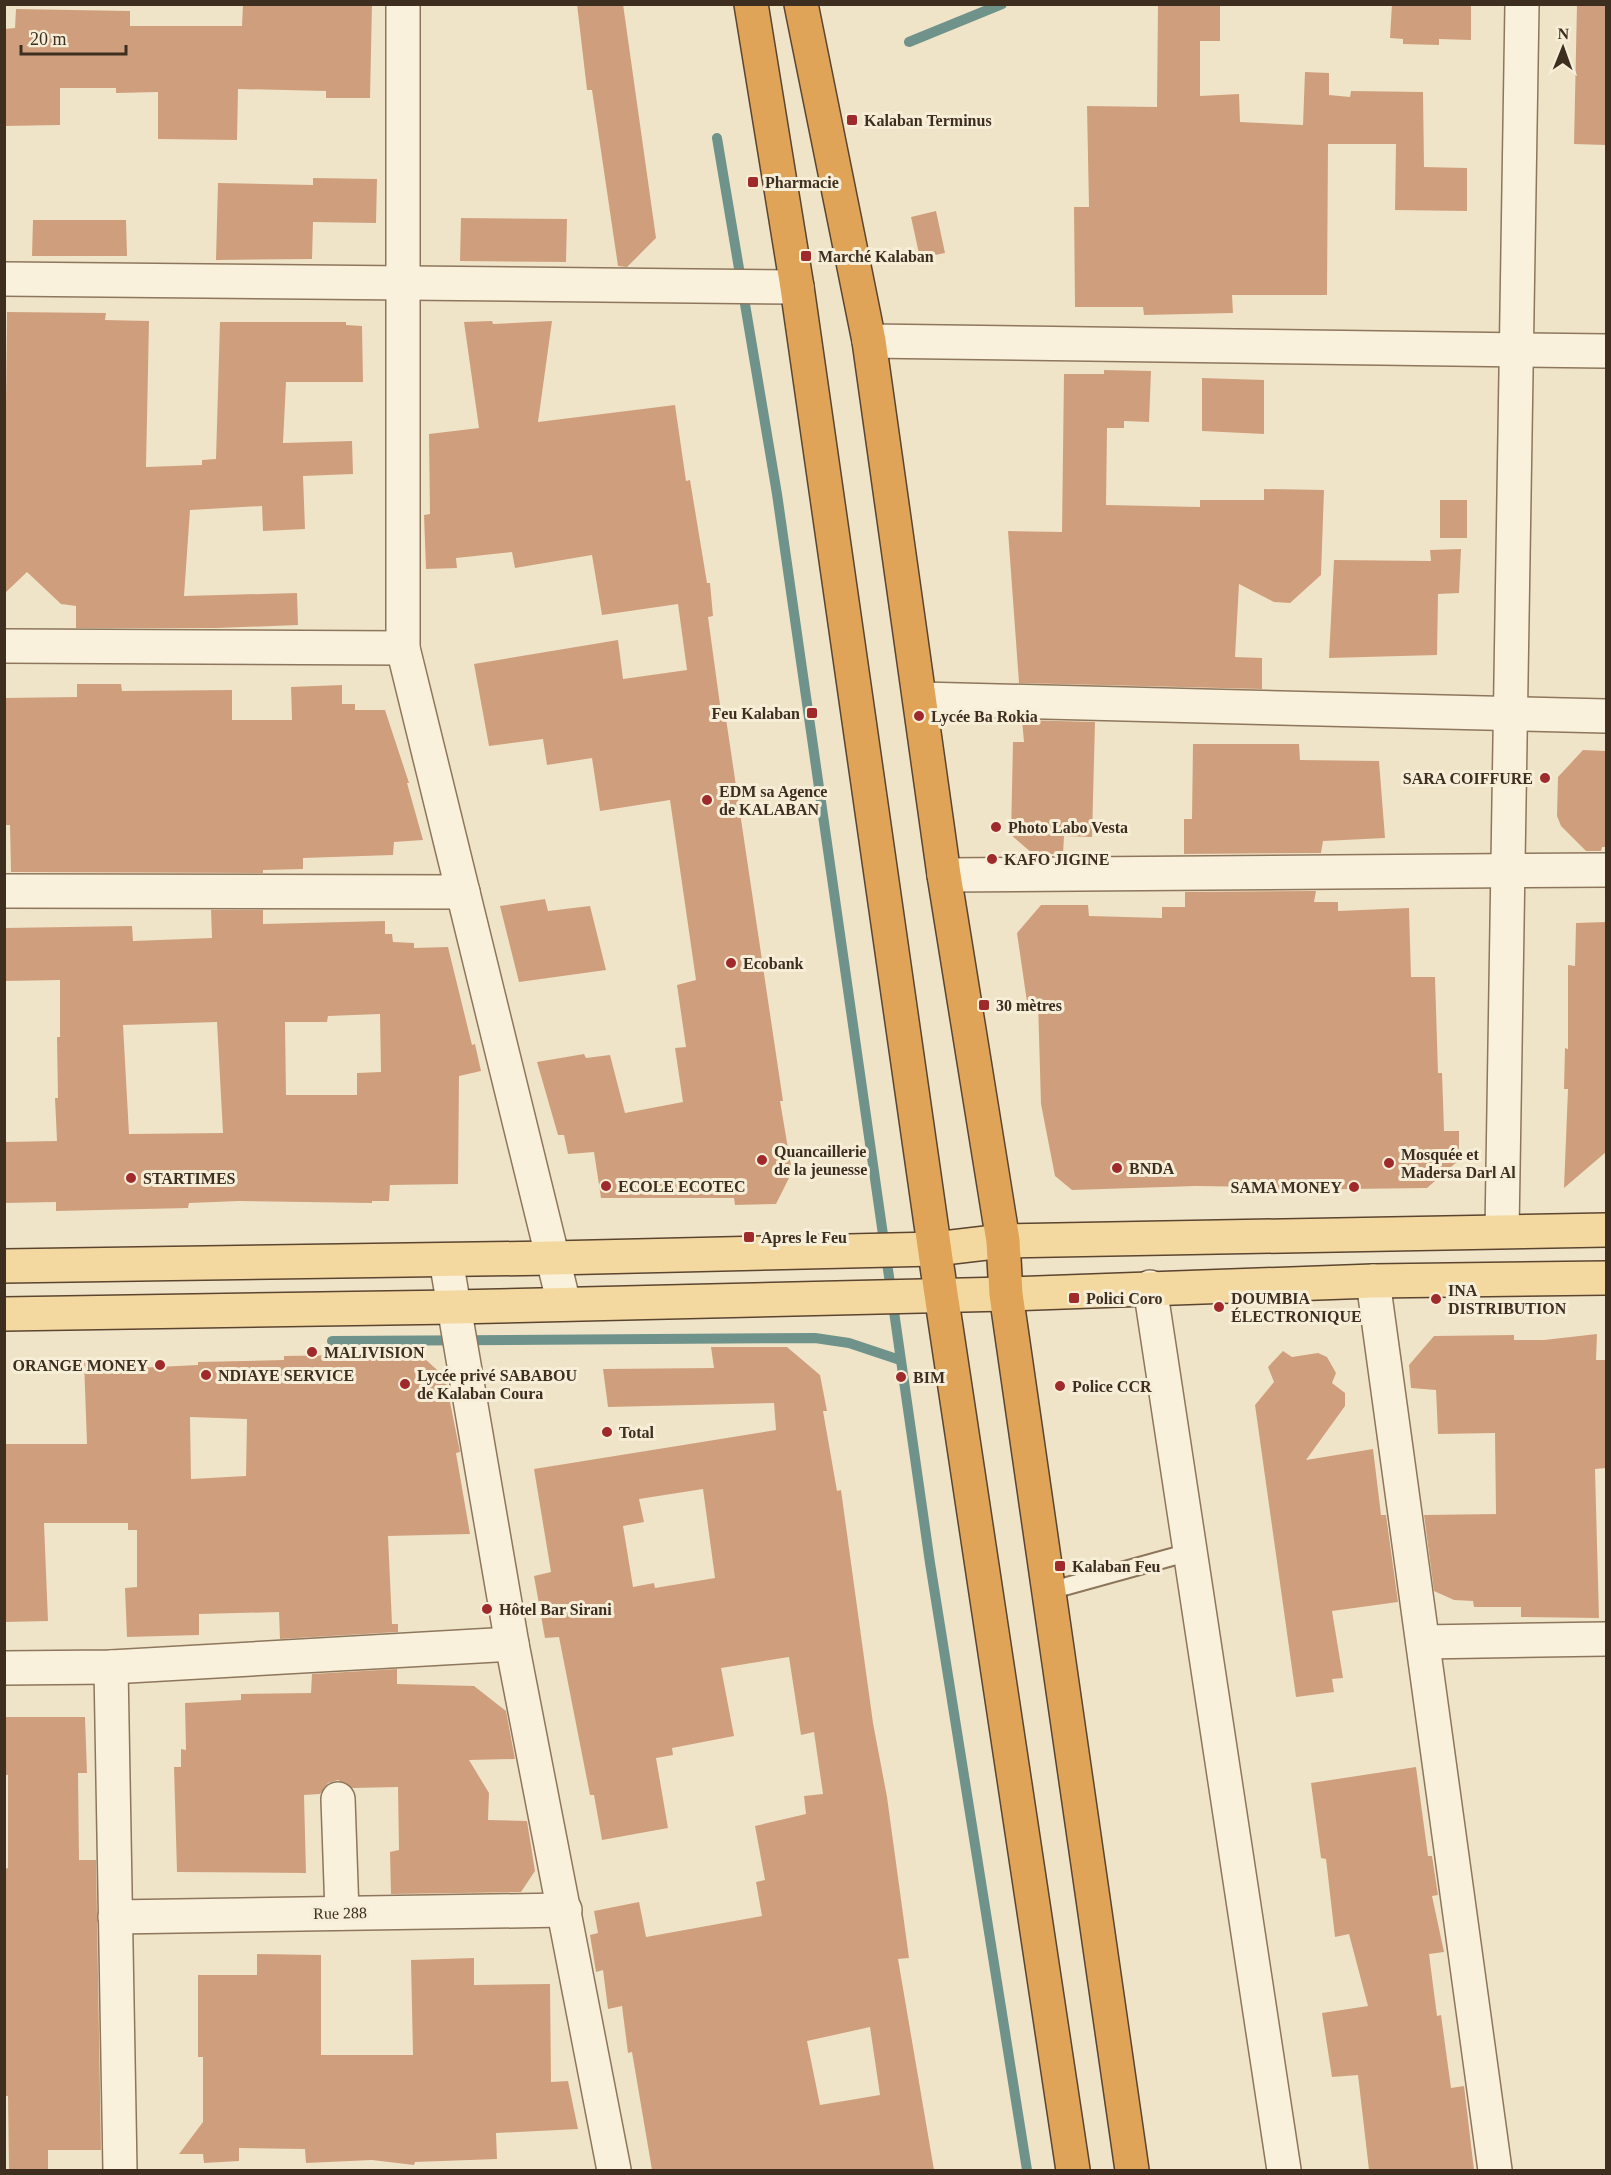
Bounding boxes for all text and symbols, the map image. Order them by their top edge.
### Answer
scale bar [21,18,126,56]
north arrow [1533,18,1593,78]
text: N [1557,25,1570,42]
text: 20 m [30,29,67,49]
place label: Kalaban Terminus [864,112,992,129]
marker: Kalaban Terminus [845,113,859,127]
place label: Pharmacie [765,174,839,191]
marker: Pharmacie [746,175,760,189]
place label: Marché Kalaban [818,248,934,265]
marker: Marché Kalaban [799,249,813,263]
place label: Feu Kalaban [712,705,800,722]
marker: Feu Kalaban [805,706,819,720]
place label: Lycée Ba Rokia [931,708,1038,726]
marker: Lycée Ba Rokia [912,709,926,723]
place label: SARA COIFFURE [1403,770,1533,787]
marker: SARA COIFFURE [1538,771,1552,785]
place label: EDM sa Agence de KALABAN [719,783,827,818]
marker: EDM sa Agence de KALABAN [700,793,714,807]
place label: Photo Labo Vesta [1008,819,1128,836]
marker: Photo Labo Vesta [989,820,1003,834]
place label: KAFO JIGINE [1004,851,1109,868]
marker: KAFO JIGINE [985,852,999,866]
place label: Ecobank [743,955,804,972]
marker: Ecobank [724,956,738,970]
place label: 30 mètres [996,997,1062,1014]
marker: 30 mètres [977,998,991,1012]
place label: Quancaillerie de la jeunesse [774,1143,867,1179]
place label: Mosquée et Madersa Darl Al [1401,1146,1516,1181]
marker: Quancaillerie de la jeunesse [755,1153,769,1167]
marker: Mosquée et Madersa Darl Al [1382,1156,1396,1170]
place label: BNDA [1129,1160,1175,1177]
marker: BNDA [1110,1161,1124,1175]
place label: STARTIMES [143,1170,236,1187]
marker: STARTIMES [124,1171,138,1185]
place label: ECOLE ECOTEC [618,1178,746,1195]
marker: ECOLE ECOTEC [599,1179,613,1193]
place label: SAMA MONEY [1230,1179,1342,1196]
marker: SAMA MONEY [1347,1180,1361,1194]
place label: Apres le Feu [761,1229,847,1247]
marker: Apres le Feu [742,1230,756,1244]
place label: INA DISTRIBUTION [1448,1282,1567,1317]
place label: Polici Coro [1086,1290,1163,1307]
place label: DOUMBIA ÉLECTRONIQUE [1231,1290,1362,1325]
marker: Polici Coro [1067,1291,1081,1305]
marker: INA DISTRIBUTION [1429,1292,1443,1306]
marker: DOUMBIA ÉLECTRONIQUE [1212,1300,1226,1314]
place label: MALIVISION [324,1344,425,1361]
marker: MALIVISION [305,1345,319,1359]
place label: ORANGE MONEY [12,1357,148,1374]
marker: ORANGE MONEY [153,1358,167,1372]
place label: NDIAYE SERVICE [218,1367,354,1384]
place label: Lycée privé SABABOU de Kalaban Coura [417,1367,577,1402]
marker: NDIAYE SERVICE [199,1368,213,1382]
place label: BIM [913,1369,945,1386]
marker: BIM [894,1370,908,1384]
marker: Lycée privé SABABOU de Kalaban Coura [398,1377,412,1391]
place label: Police CCR [1072,1378,1152,1395]
marker: Police CCR [1053,1379,1067,1393]
place label: Total [619,1424,655,1441]
marker: Total [600,1425,614,1439]
place label: Kalaban Feu [1072,1558,1161,1575]
marker: Kalaban Feu [1053,1559,1067,1573]
place label: Hôtel Bar Sirani [499,1601,612,1618]
marker: Hôtel Bar Sirani [480,1602,494,1616]
street label: Rue 288 [313,1904,367,1922]

